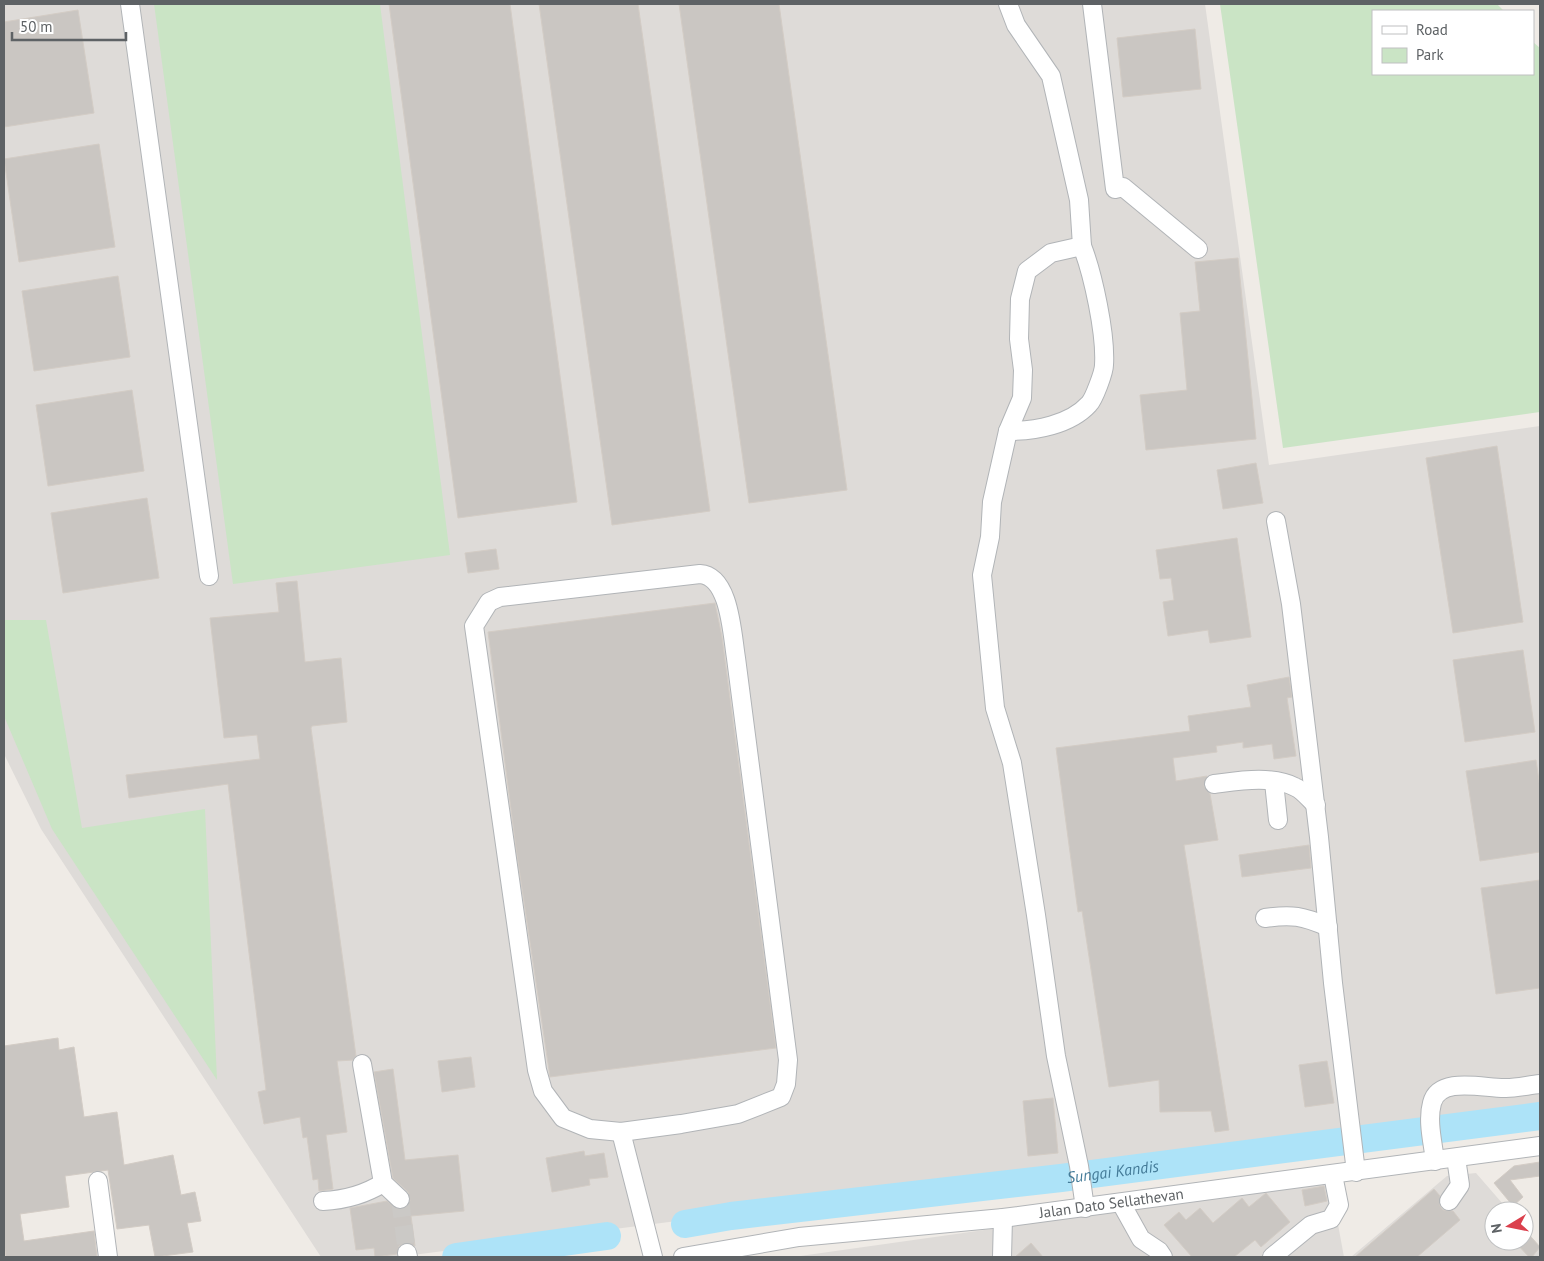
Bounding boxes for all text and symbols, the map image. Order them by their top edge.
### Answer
scale bar [12,10,126,42]
legend [1372,10,1534,75]
text: 50 m [20,17,53,36]
text: Road [1416,20,1448,39]
text: Park [1416,45,1444,64]
water label: Sungai Kandis [1065,1155,1161,1187]
street label: Jalan Dato Sellathevan [1037,1184,1185,1222]
north arrow [1484,1201,1534,1251]
text: N [1487,1222,1506,1234]

